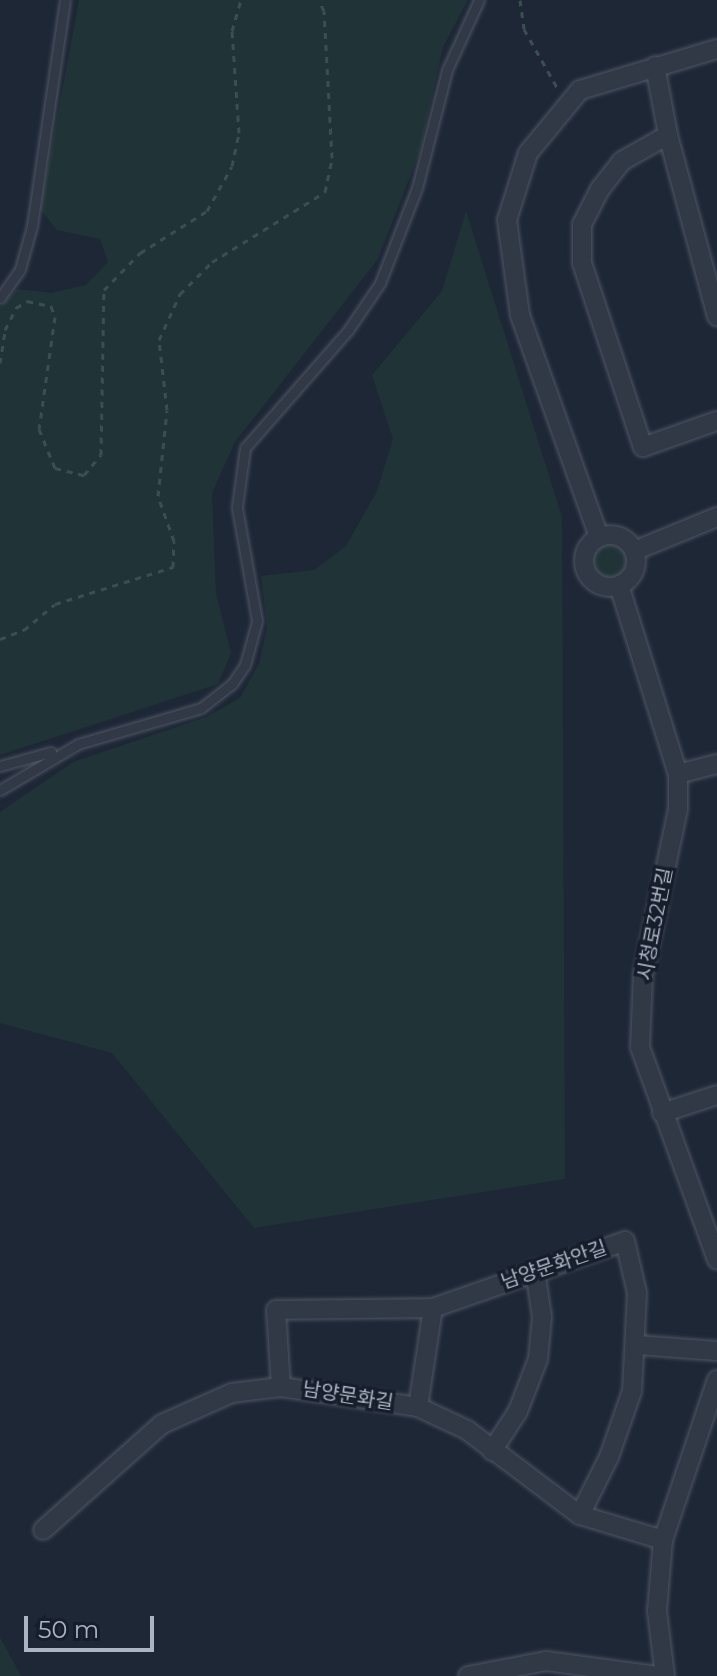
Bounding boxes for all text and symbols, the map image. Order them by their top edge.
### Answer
street label: 시청로32번길 [632,865,678,983]
street label: 남양문화안길 [498,1236,610,1294]
street label: 남양문화길 [301,1377,395,1415]
scale bar [28,1600,158,1650]
text: 50 m [38,1615,99,1644]

